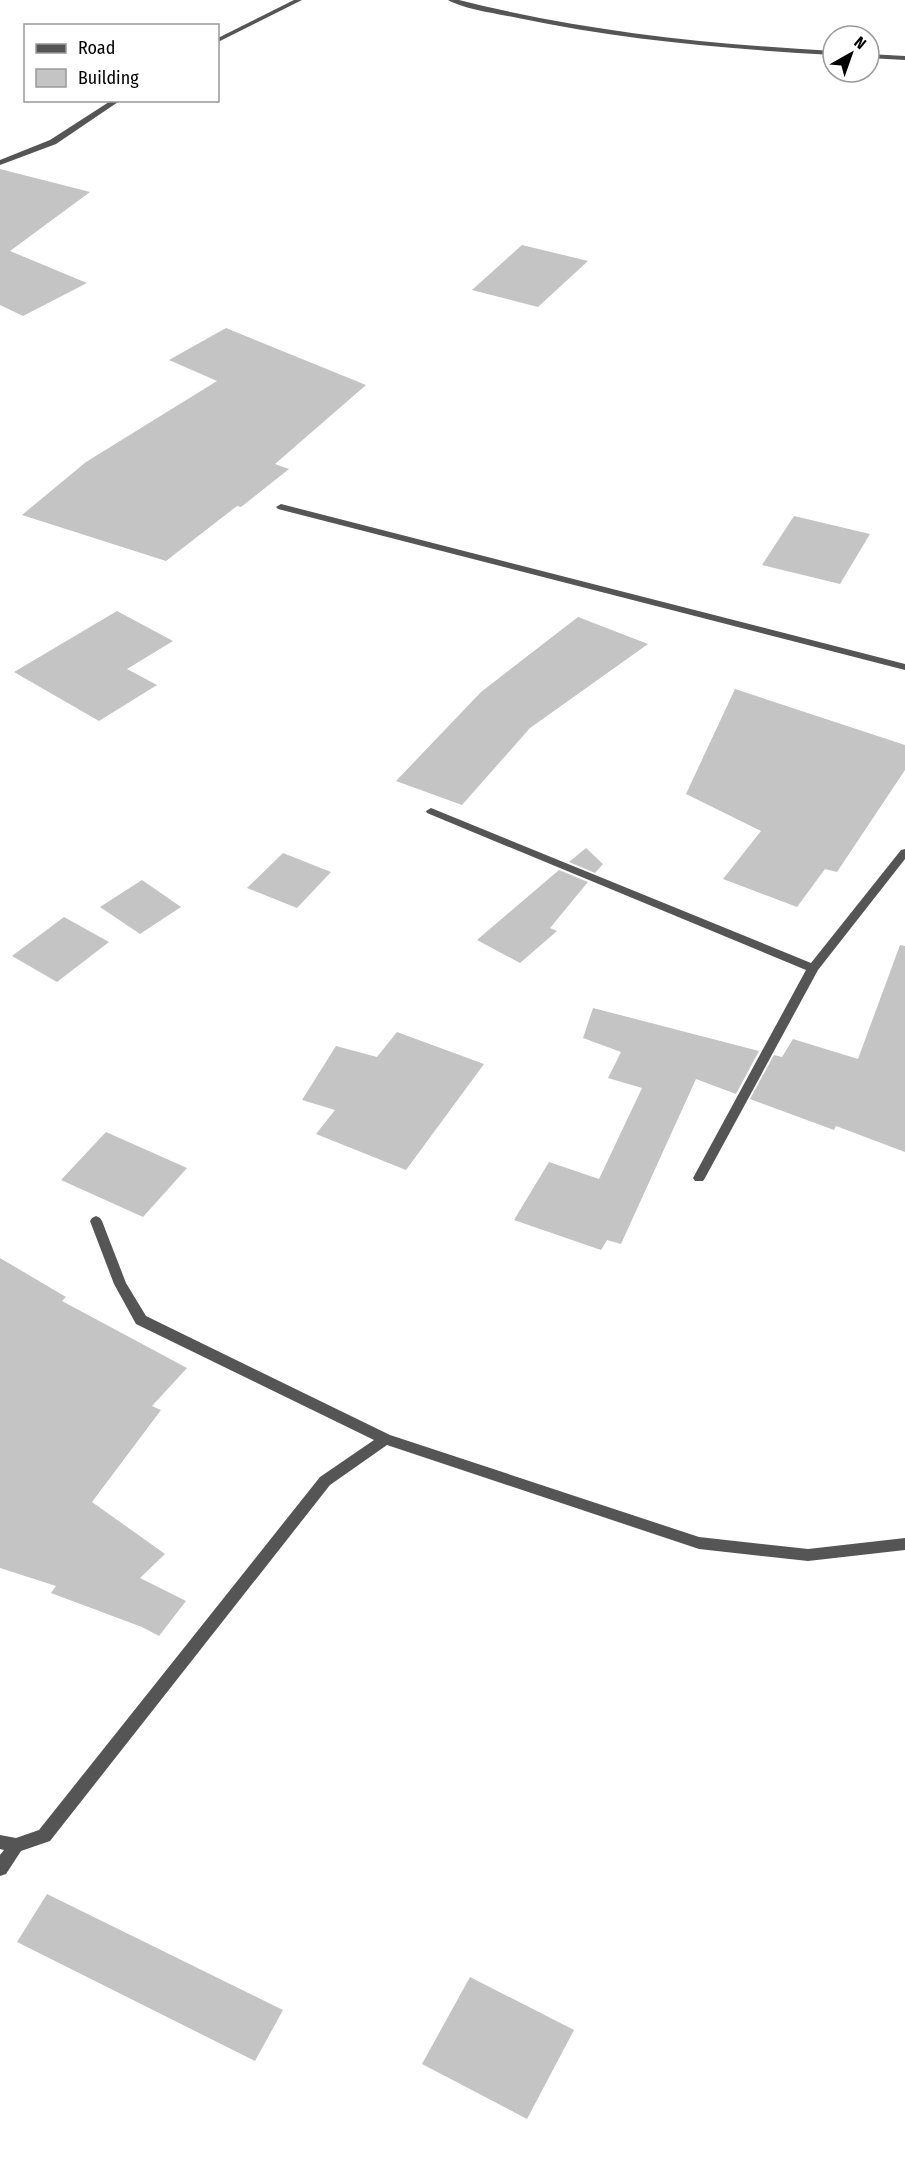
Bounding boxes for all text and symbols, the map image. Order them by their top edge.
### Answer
legend [24,24,219,102]
north arrow [821,24,881,84]
text: N [851,33,870,53]
text: Road [78,37,115,59]
text: Building [78,67,139,89]

